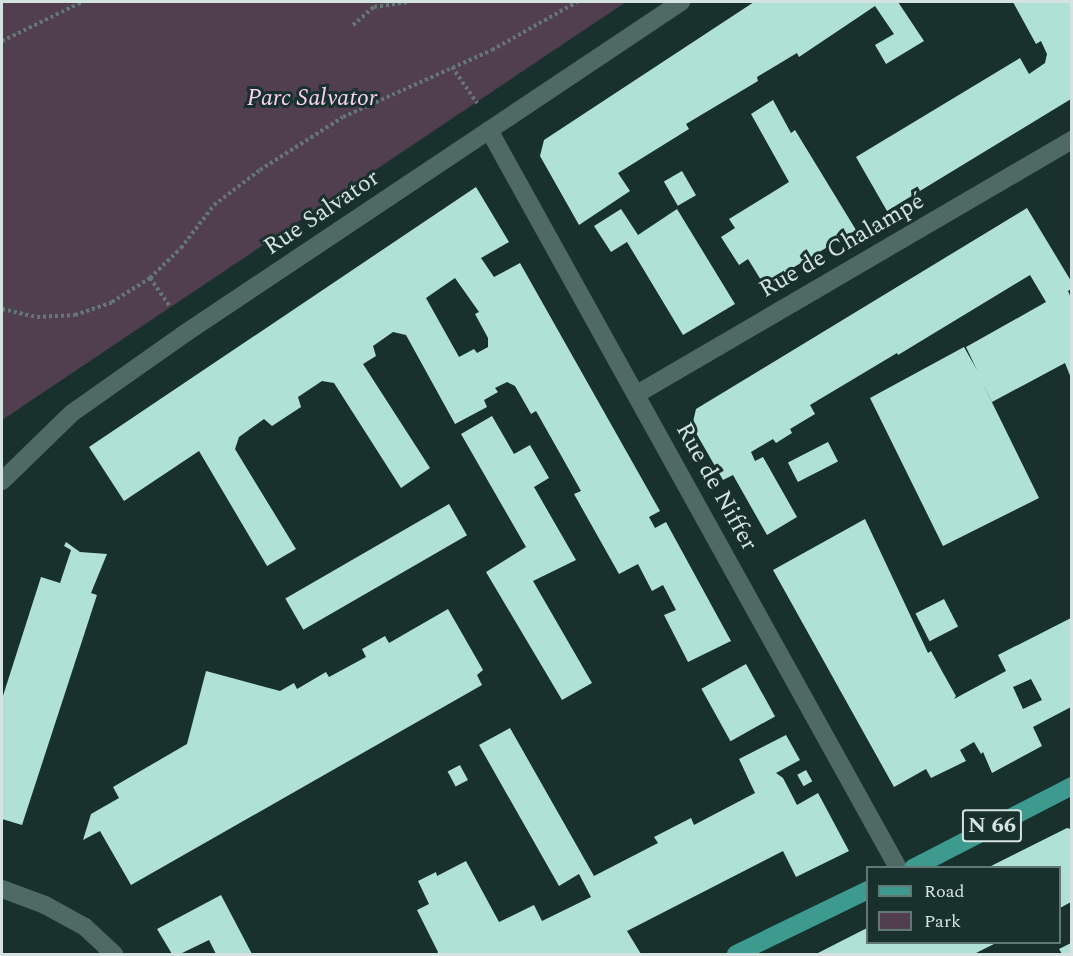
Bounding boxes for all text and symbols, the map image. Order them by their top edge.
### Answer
park label: Parc Salvator [247,85,377,113]
street label: Rue Salvator [259,164,385,262]
street label: Rue de Chalampé [754,187,930,305]
street label: Rue de Niffer [669,418,763,556]
road number: N 66 [960,807,1024,845]
legend [866,866,1061,944]
text: Road [924,878,965,905]
text: Park [924,908,961,935]

